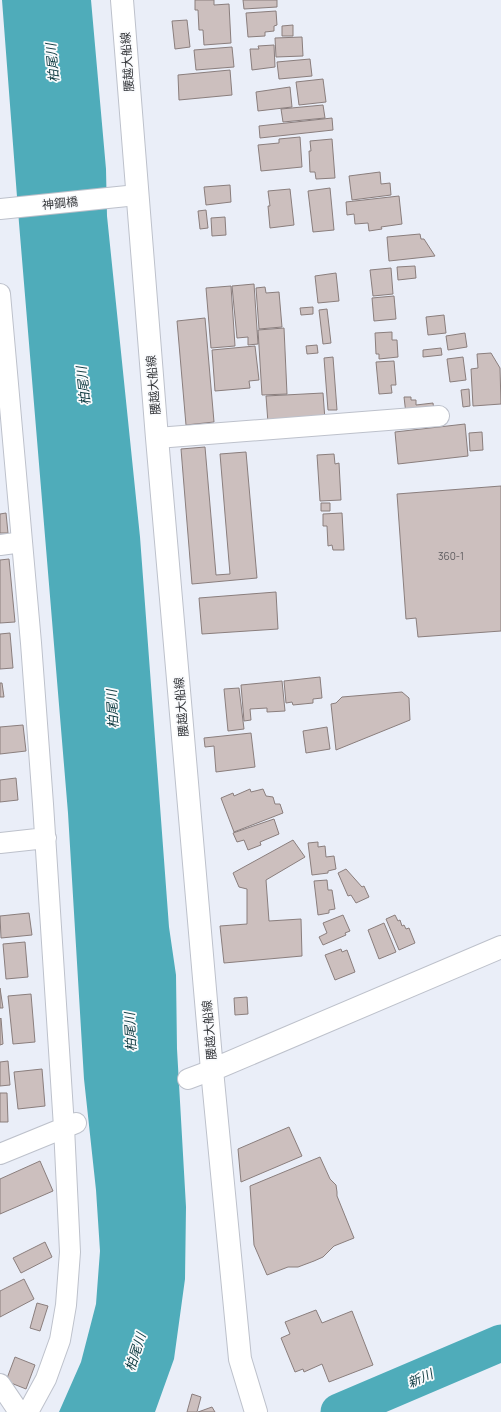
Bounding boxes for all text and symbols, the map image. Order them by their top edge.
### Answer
street label: 腰越大船線 [116,31,138,93]
water label: 柏尾川 [41,41,63,83]
street label: 神鋼橋 [41,193,79,213]
street label: 腰越大船線 [142,354,164,416]
water label: 柏尾川 [72,364,94,406]
house number: 360-1 [438,549,464,563]
street label: 腰越大船線 [170,676,192,738]
water label: 柏尾川 [102,687,122,729]
street label: 腰越大船線 [198,999,220,1061]
water label: 柏尾川 [120,1010,140,1052]
water label: 柏尾川 [120,1329,150,1373]
water label: 新川 [405,1364,437,1391]

